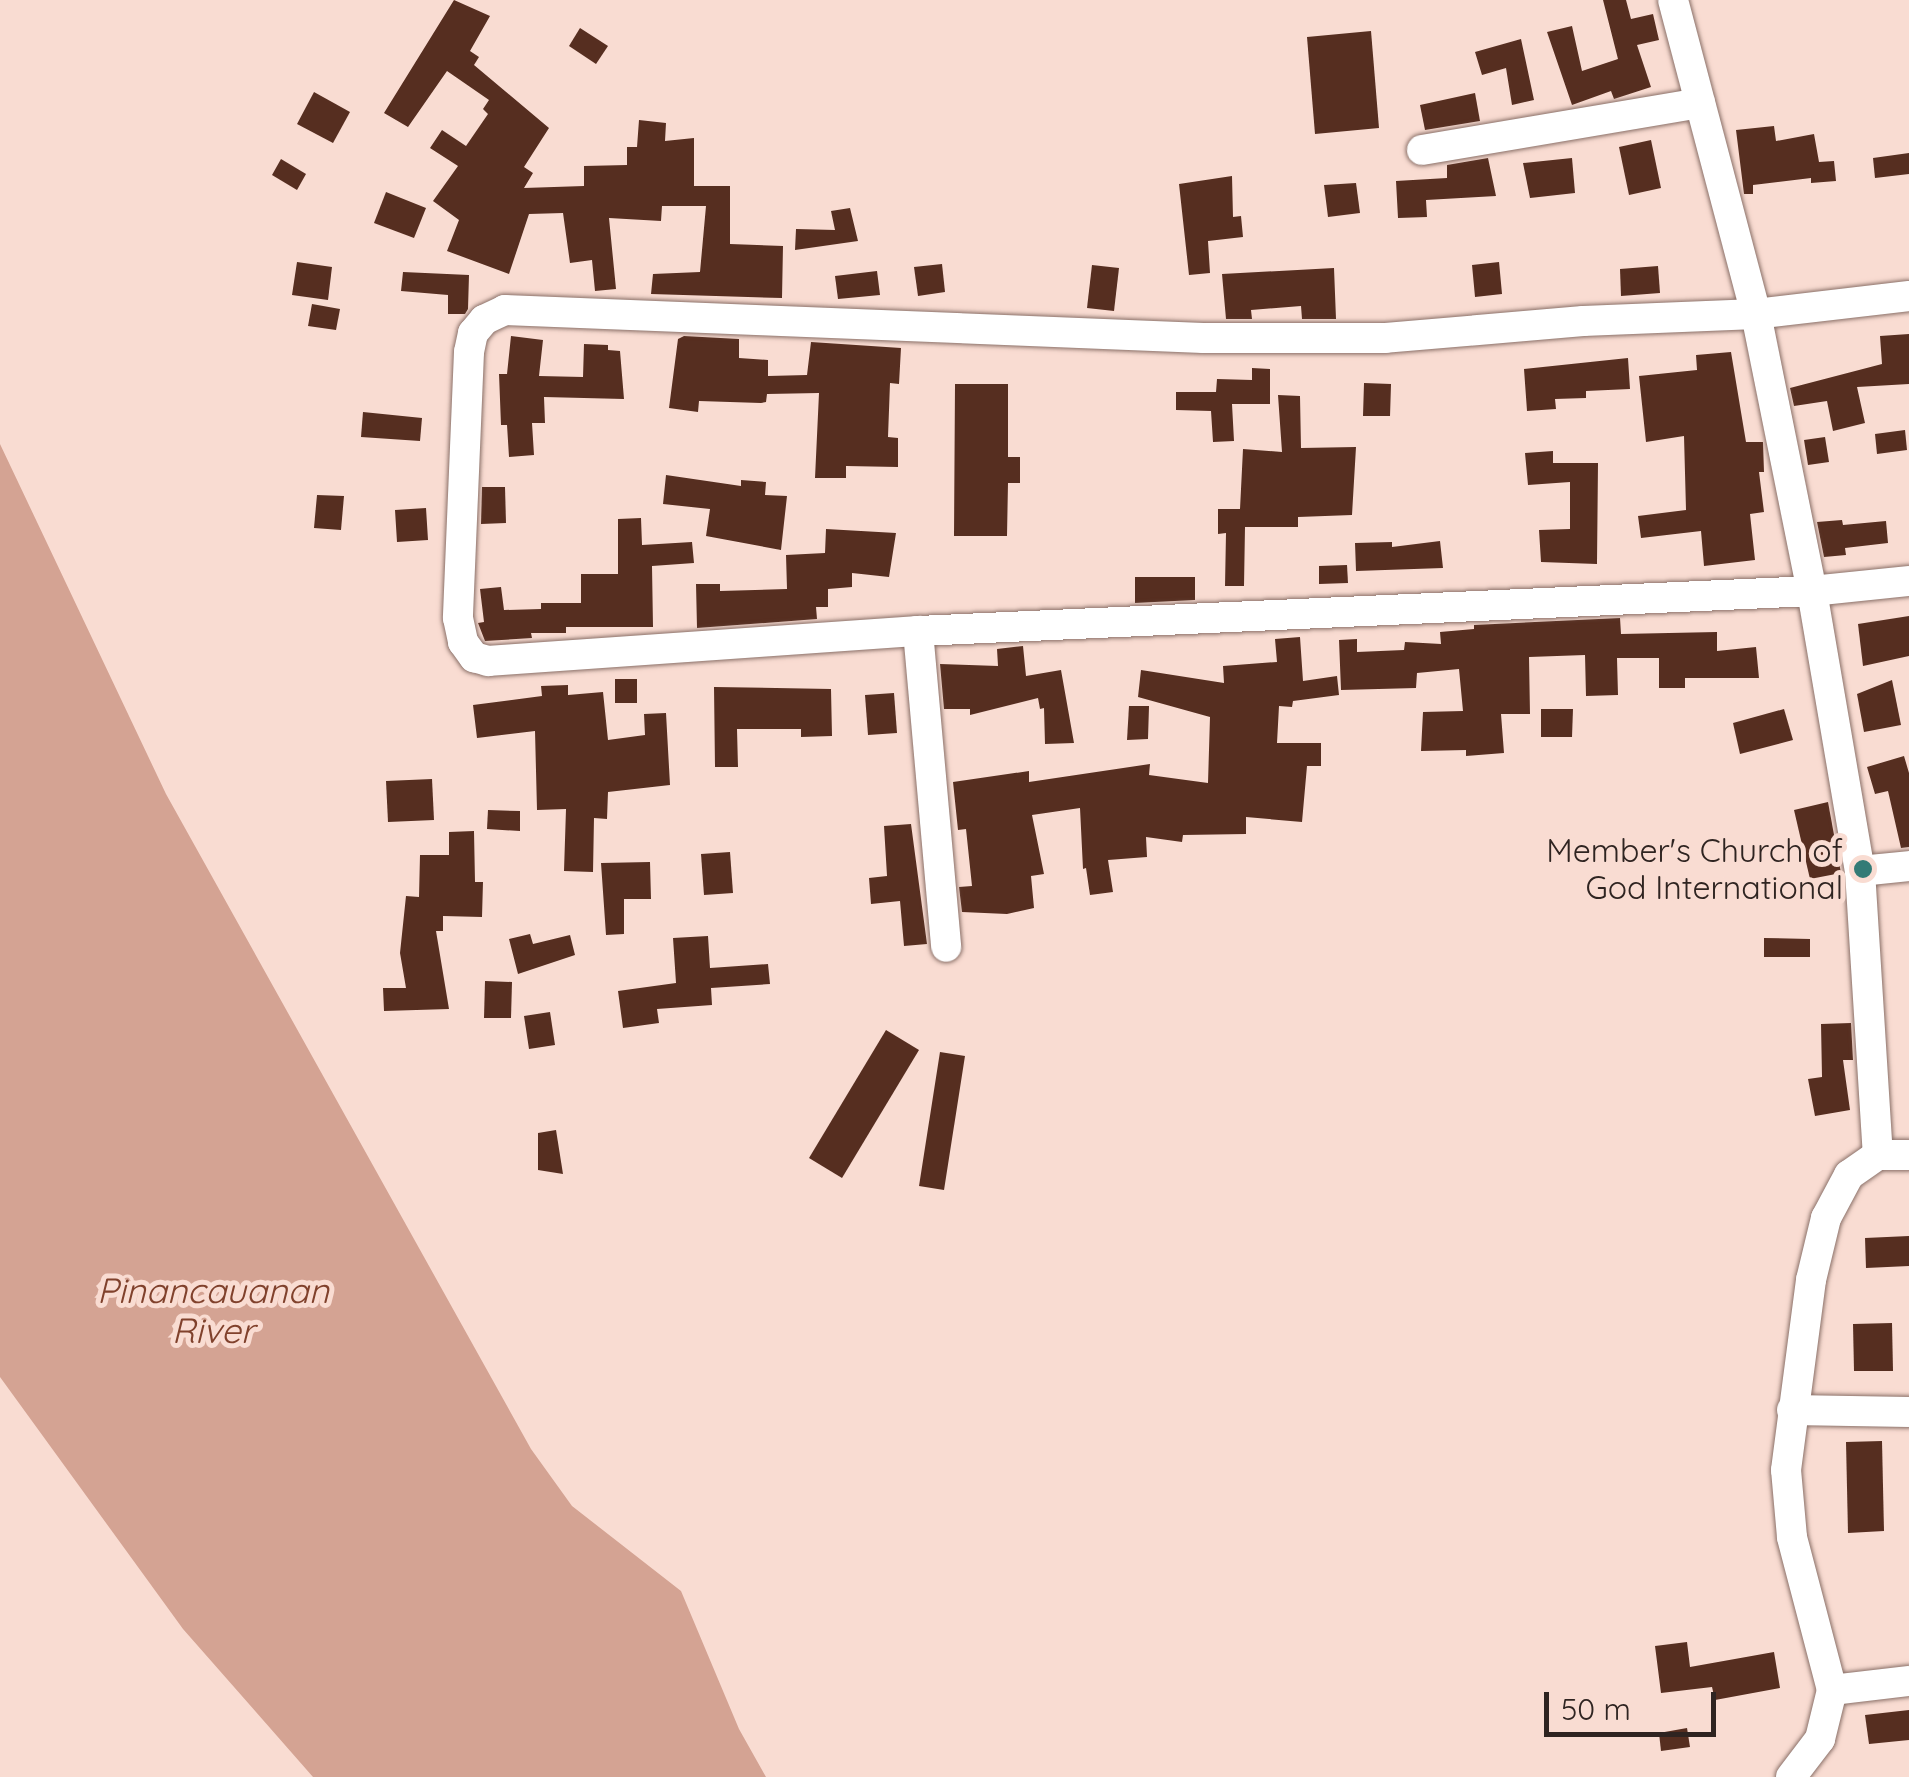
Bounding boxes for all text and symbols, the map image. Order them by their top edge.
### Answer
place label: Member's Church of God International [1546,832,1843,907]
marker: Member's Church of God International [1852,858,1874,880]
water label: Pinancauanan River [97,1269,329,1351]
scale bar [1549,1672,1722,1734]
text: 50 m [1561,1690,1631,1728]

